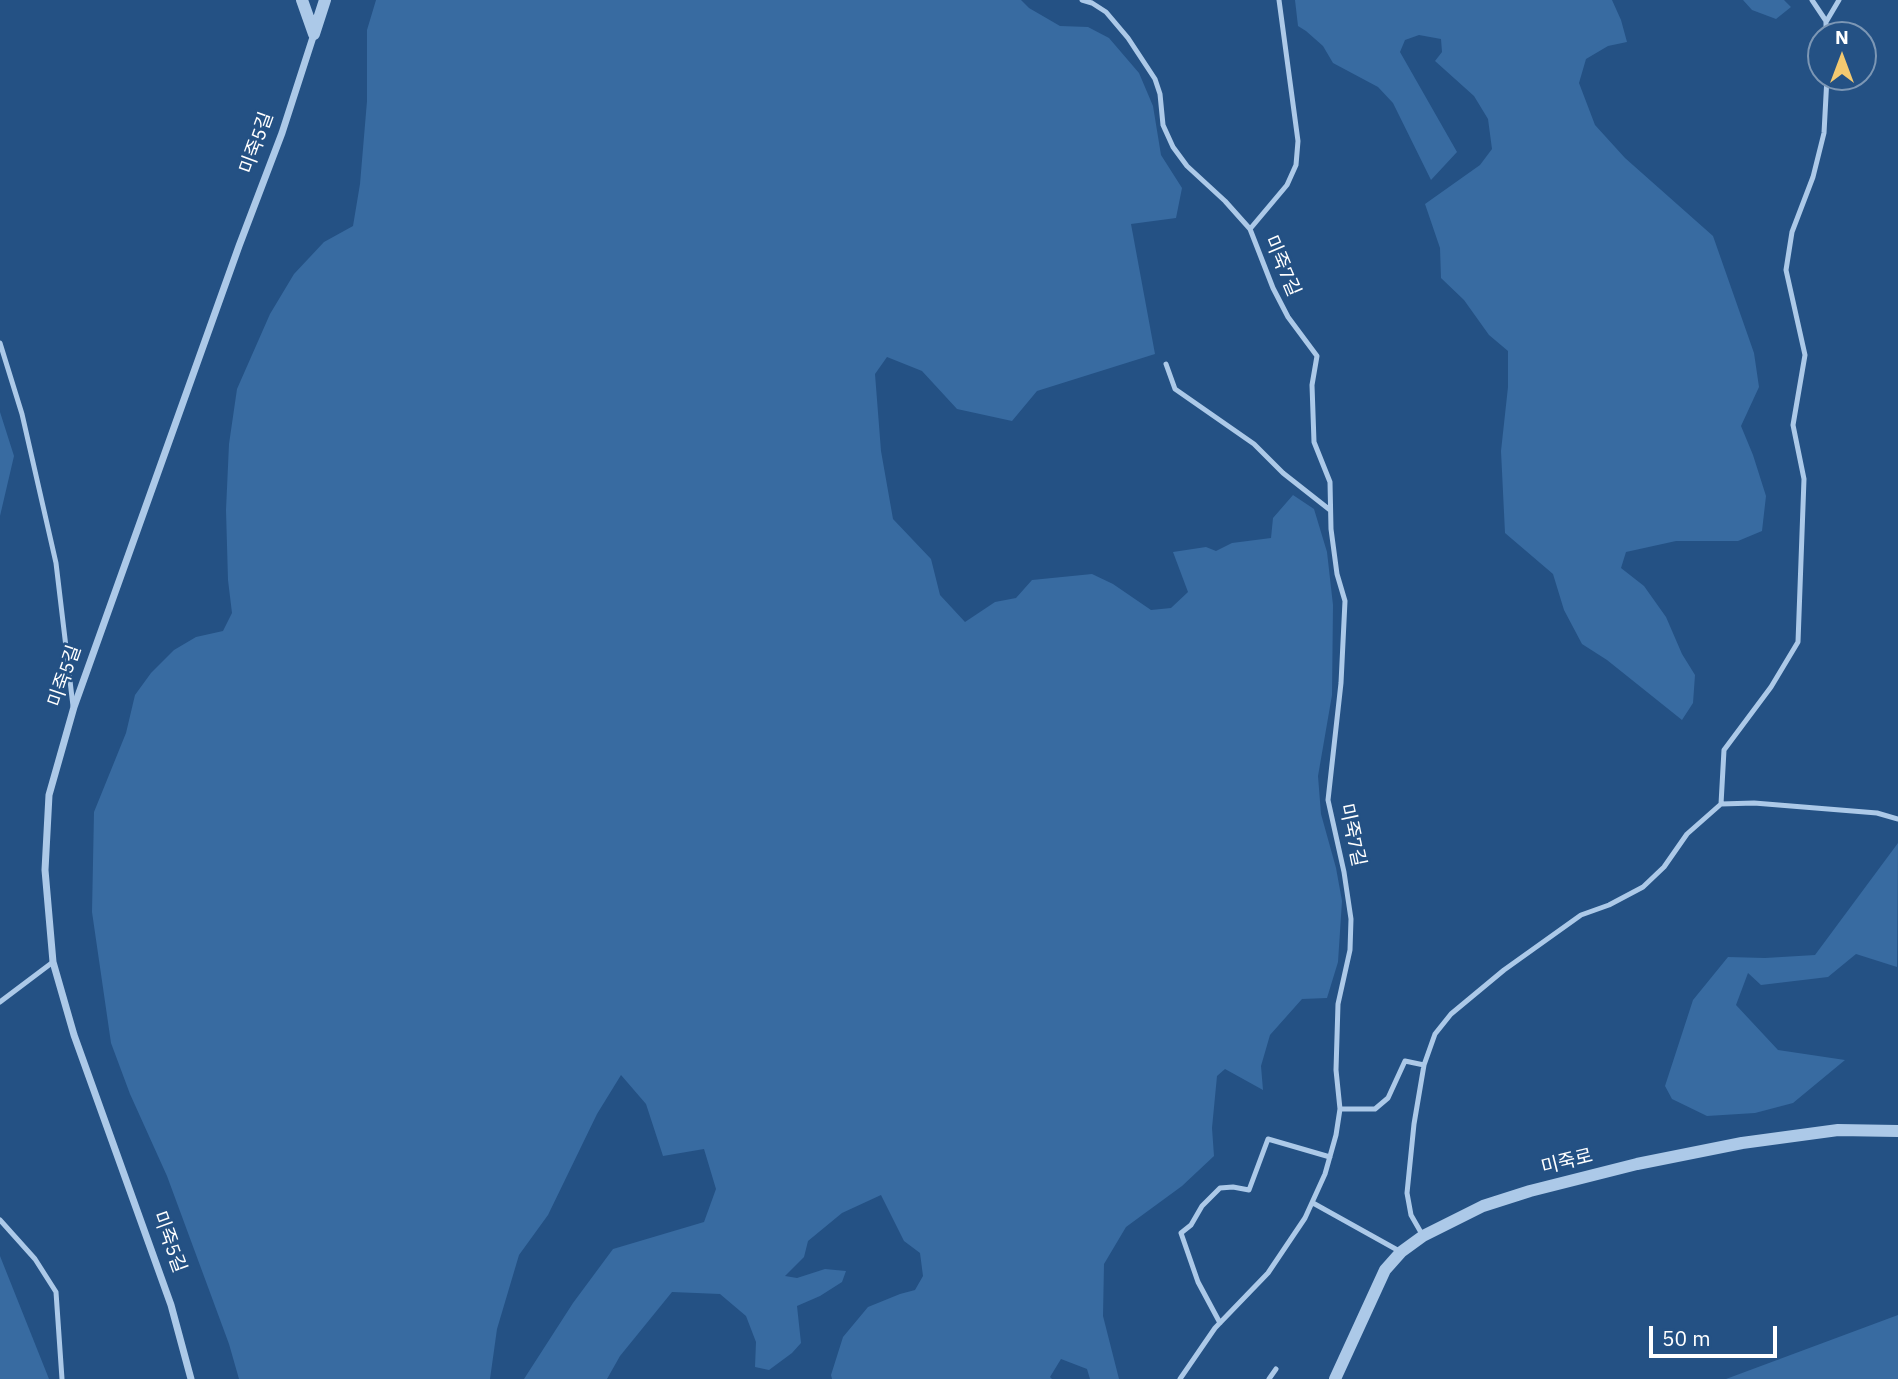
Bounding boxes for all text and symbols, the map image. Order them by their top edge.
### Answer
north arrow [1807,21,1877,91]
text: N [1835,25,1849,49]
street label: 미죽5길 [235,109,279,177]
street label: 미죽7길 [1259,232,1305,300]
street label: 미죽5길 [44,642,86,710]
street label: 미죽7길 [1334,801,1370,869]
street label: 미죽로 [1539,1145,1595,1179]
street label: 미죽5길 [147,1208,191,1276]
scale bar [1653,1312,1781,1356]
text: 50 m [1662,1324,1711,1352]

